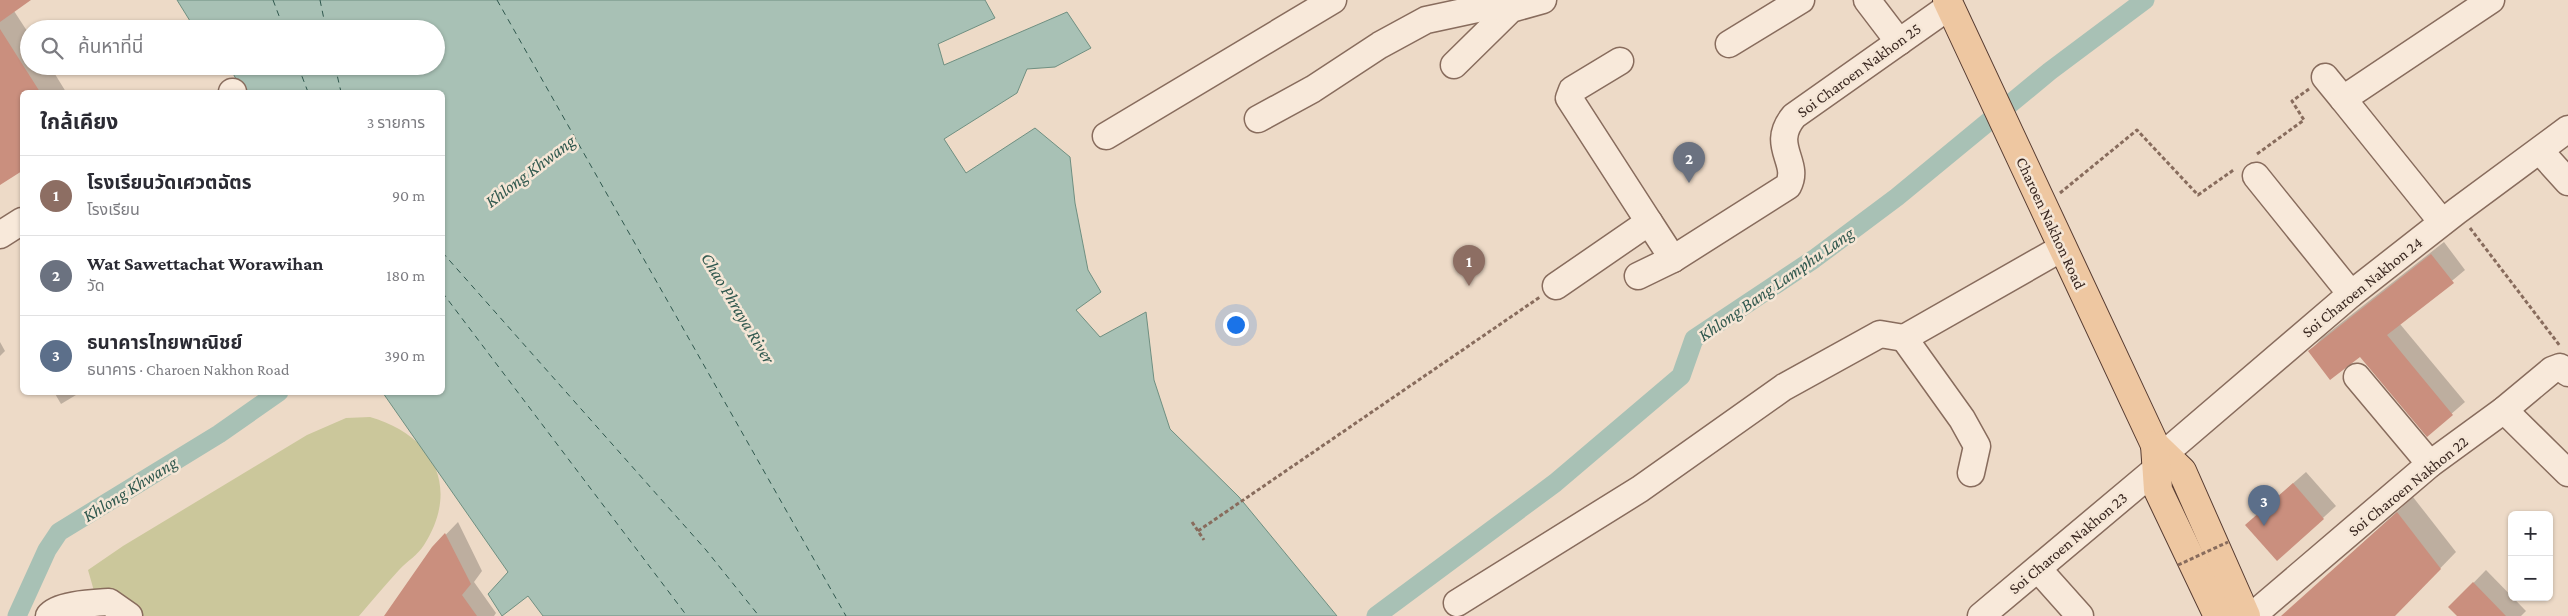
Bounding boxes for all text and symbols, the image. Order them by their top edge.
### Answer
street label: Soi Charoen Nakhon 25 [1794,19,1924,121]
search box [20,20,445,75]
icon: search [38,34,66,62]
text: ค้นหาที่นี่ [78,36,143,57]
text: ใกล้เคียง [40,110,118,134]
text: 3 รายการ [367,114,425,131]
water label: Khlong Khwang [481,130,580,211]
pin: 2 [1673,142,1705,183]
street label: Charoen Nakhon Road [2013,154,2089,292]
text: โรงเรียนวัดเศวตฉัตร [87,172,252,193]
text: 1 [53,187,59,204]
text: 90 m [392,187,425,204]
text: โรงเรียน [87,201,140,218]
water label: Khlong Bang Lamphu Lang [1694,222,1858,345]
street label: Soi Charoen Nakhon 24 [2299,233,2425,341]
pin: 1 [1453,245,1485,286]
water label: Chao Phraya River [697,249,779,368]
text: Wat Sawettachat Worawihan [87,253,323,274]
text: 2 [52,267,60,284]
text: 180 m [386,267,425,284]
text: วัด [87,277,105,294]
your location [1223,312,1249,338]
text: ธนาคารไทยพาณิชย์ [87,332,242,353]
text: 3 [52,347,60,364]
text: 390 m [384,347,425,364]
text: ธนาคาร · Charoen Nakhon Road [87,361,289,378]
street label: Soi Charoen Nakhon 22 [2345,432,2471,539]
water label: Khlong Khwang [79,451,182,526]
pin: 3 [2248,485,2280,526]
street label: Soi Charoen Nakhon 23 [2006,489,2130,597]
map controls [2508,511,2553,601]
button: + [2508,511,2553,556]
button: − [2508,556,2553,601]

